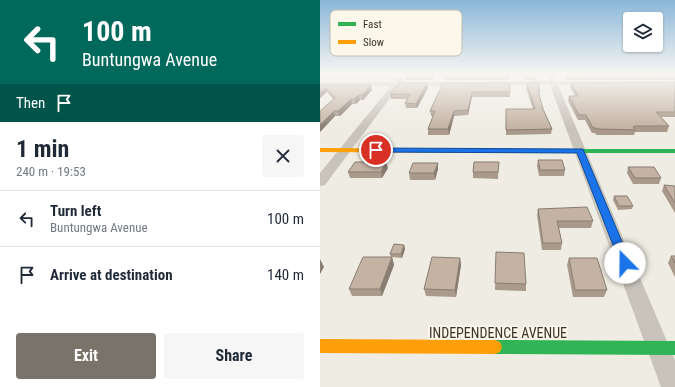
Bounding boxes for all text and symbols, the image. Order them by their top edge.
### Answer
legend [330,10,462,56]
map controls [623,12,663,52]
button: layers [623,12,663,52]
text: 100 m [82,15,152,48]
icon: left [16,16,68,68]
text: Fast [363,18,382,31]
text: Slow [363,36,384,49]
text: Buntungwa Avenue [82,49,217,70]
icon: arrive [53,92,75,114]
text: Then [16,94,45,112]
pin [359,133,393,167]
text: 1 min [16,135,69,163]
button: close [262,135,304,177]
icon: arrive [365,139,387,161]
text: 240 m · 19:53 [16,164,86,179]
text: Turn left [50,202,101,220]
icon: left [16,208,38,230]
text: 100 m [267,210,304,228]
text: Buntungwa Avenue [50,220,148,235]
position arrow [604,242,646,284]
icon: arrive [16,264,38,286]
text: Arrive at destination [50,266,173,284]
text: 140 m [267,266,304,284]
street label: INDEPENDENCE AVENUE [429,325,567,341]
button: Exit [16,333,156,379]
button: Share [164,333,304,379]

